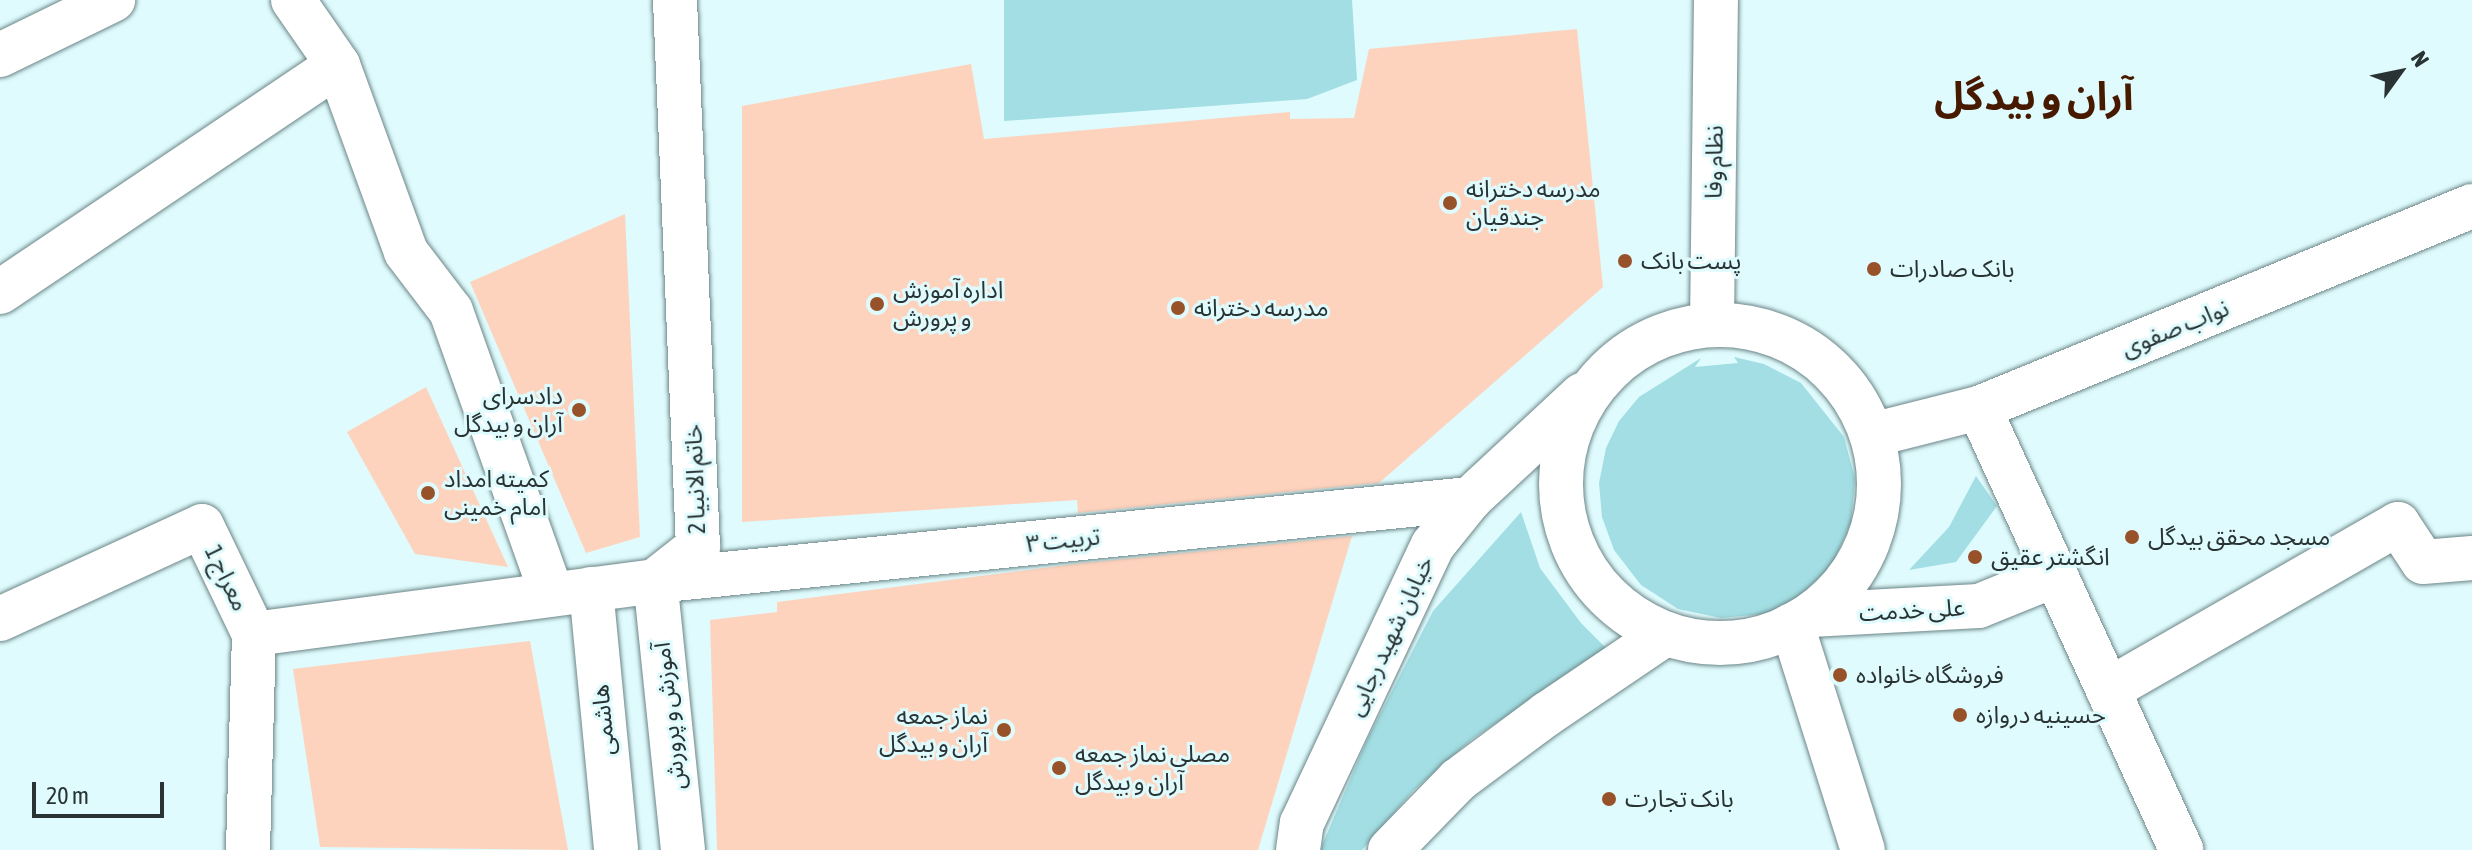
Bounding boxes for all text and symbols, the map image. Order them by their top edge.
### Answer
north arrow [2360,32,2440,112]
text: N [2406,46,2435,71]
district label: آران و بیدگل [1934,72,2134,120]
street label: نظام وفا [1699,125,1729,199]
place label: مدرسه دخترانه جندقیان [1466,175,1600,231]
marker: مدرسه دخترانه جندقیان [1441,194,1459,212]
place label: پست بانک [1641,247,1741,275]
marker: پست بانک [1616,252,1634,270]
place label: بانک صادرات [1890,255,2014,283]
marker: بانک صادرات [1865,260,1883,278]
place label: اداره آموزش و پرورش [893,276,1003,332]
street label: نواب صفوی [2117,293,2233,363]
place label: مدرسه دخترانه [1194,294,1328,322]
marker: اداره آموزش و پرورش [868,295,886,313]
marker: مدرسه دخترانه [1169,299,1187,317]
place label: دادسرای آران و بیدگل [454,382,563,438]
marker: دادسرای آران و بیدگل [570,401,588,419]
street label: خاتم الانبیا 2 [679,424,711,534]
place label: کمیته امداد امام خمینی [444,465,549,521]
marker: کمیته امداد امام خمینی [419,484,437,502]
street label: تربیت ۳ [1024,522,1102,558]
place label: مسجد محقق بیدگل [2148,523,2330,551]
marker: مسجد محقق بیدگل [2123,528,2141,546]
street label: معراج 1 [199,540,255,616]
place label: انگشتر عقیق [1991,543,2110,571]
marker: انگشتر عقیق [1966,548,1984,566]
street label: خیابان شهید رجایی [1340,552,1440,720]
street label: علی خدمت [1858,593,1966,627]
street label: آموزش و پرورش [647,641,691,791]
place label: فروشگاه خانواده [1856,661,2004,689]
marker: فروشگاه خانواده [1831,666,1849,684]
street label: هاشمی [586,683,620,757]
place label: حسینیه دروازه [1976,701,2106,729]
place label: نماز جمعه آران و بیدگل [879,702,988,758]
marker: حسینیه دروازه [1951,706,1969,724]
marker: نماز جمعه آران و بیدگل [995,721,1013,739]
place label: مصلی نماز جمعه آران و بیدگل [1075,740,1230,796]
marker: مصلی نماز جمعه آران و بیدگل [1050,759,1068,777]
scale bar [36,766,168,816]
text: 20 m [46,782,89,809]
place label: بانک تجارت [1625,785,1734,813]
marker: بانک تجارت [1600,790,1618,808]

